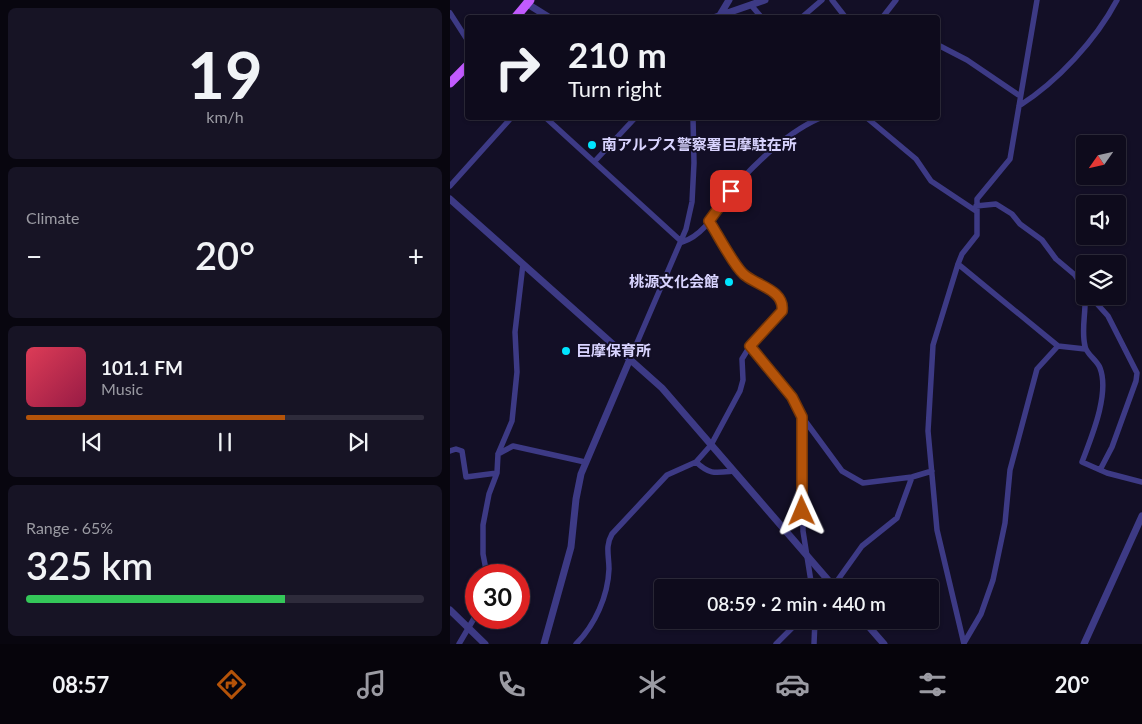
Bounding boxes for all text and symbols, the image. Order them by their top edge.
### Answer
text: 210 m [568,33,667,75]
text: 19 [187,35,263,113]
icon: right [485,35,550,100]
text: Turn right [568,75,662,102]
text: km/h [206,107,244,126]
place label: 南アルプス警察署巨摩駐在所 [602,135,797,153]
north arrow [1076,135,1126,185]
map controls [1076,135,1126,305]
marker: 南アルプス警察署巨摩駐在所 [586,139,598,151]
pin [710,170,752,212]
icon: arrive [717,177,745,205]
button: sound [1076,195,1126,245]
text: Climate [26,208,79,227]
text: 20° [195,232,255,278]
text: − [26,239,42,273]
text: + [408,239,424,273]
button: layers [1076,255,1126,305]
place label: 桃源文化会館 [629,272,719,290]
marker: 桃源文化会館 [723,276,735,288]
place label: 巨摩保育所 [576,341,651,359]
marker: 巨摩保育所 [560,345,572,357]
text: 101.1 FM [101,356,183,379]
text: Music [101,379,143,398]
icon: previous [78,428,106,456]
icon: pause [211,428,239,456]
icon: next [344,428,372,456]
position arrow [775,484,827,536]
text: Range · 65% [26,518,113,537]
text: 325 km [26,542,153,588]
speed limit sign: 30 [465,564,530,629]
text: 08:59 · 2 min · 440 m [707,592,886,615]
icon: directions [214,667,249,702]
icon: music [354,667,389,702]
icon: phone [494,667,529,702]
icon: climate [635,667,670,702]
icon: car [775,667,810,702]
icon: filters [915,667,950,702]
text: 08:57 [53,671,109,698]
text: 20° [1055,671,1089,698]

